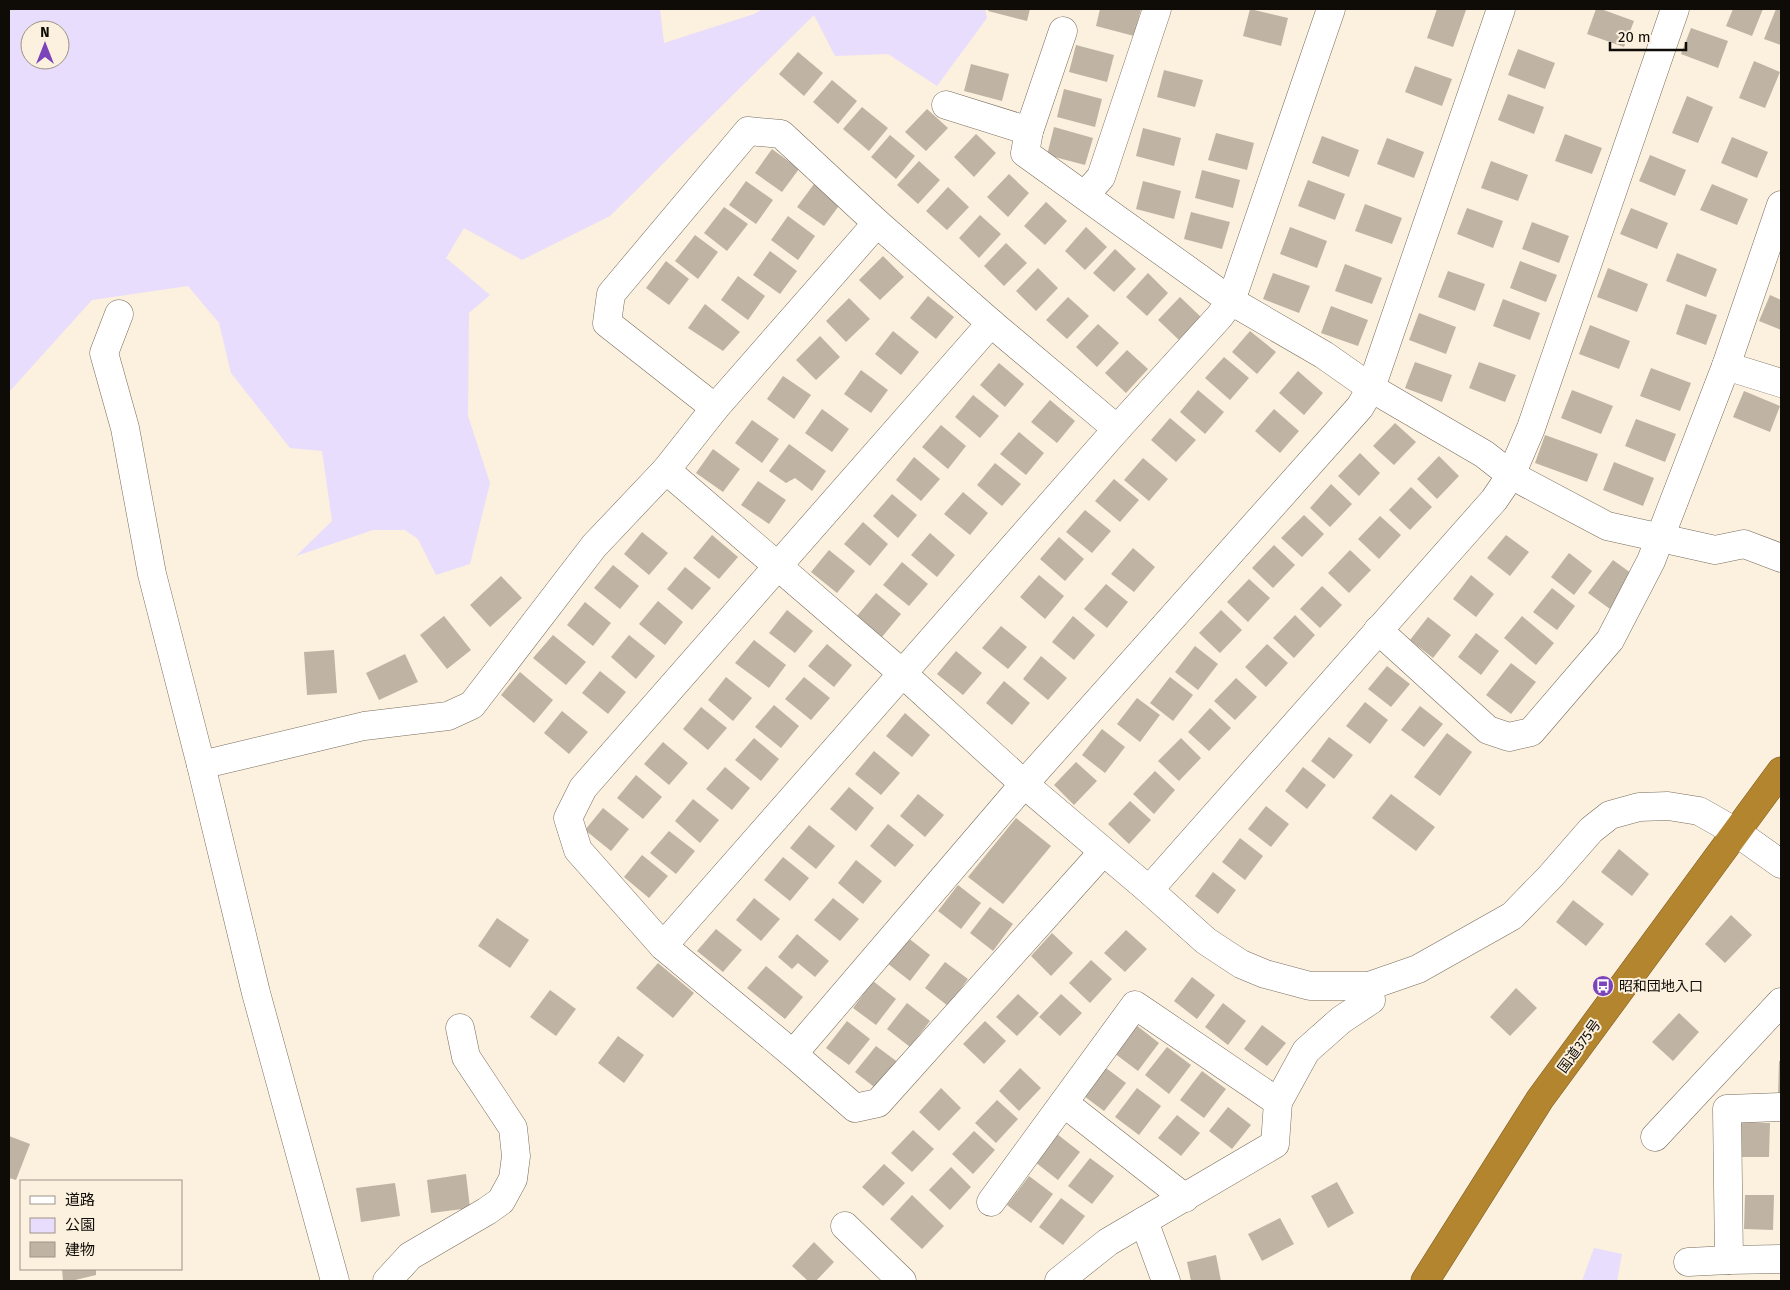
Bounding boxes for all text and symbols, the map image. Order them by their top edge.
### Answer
north arrow [20,20,70,70]
scale bar [1610,20,1686,52]
text: N [40,24,50,41]
text: 20 m [1618,28,1651,46]
bus stop icon: 昭和団地入口 [1591,974,1615,998]
place label: 昭和団地入口 [1619,978,1703,995]
street label: 国道375号 [1554,1016,1604,1076]
legend [20,1180,182,1270]
text: 道路 [65,1191,95,1209]
text: 公園 [65,1216,95,1234]
text: 建物 [65,1241,95,1259]

